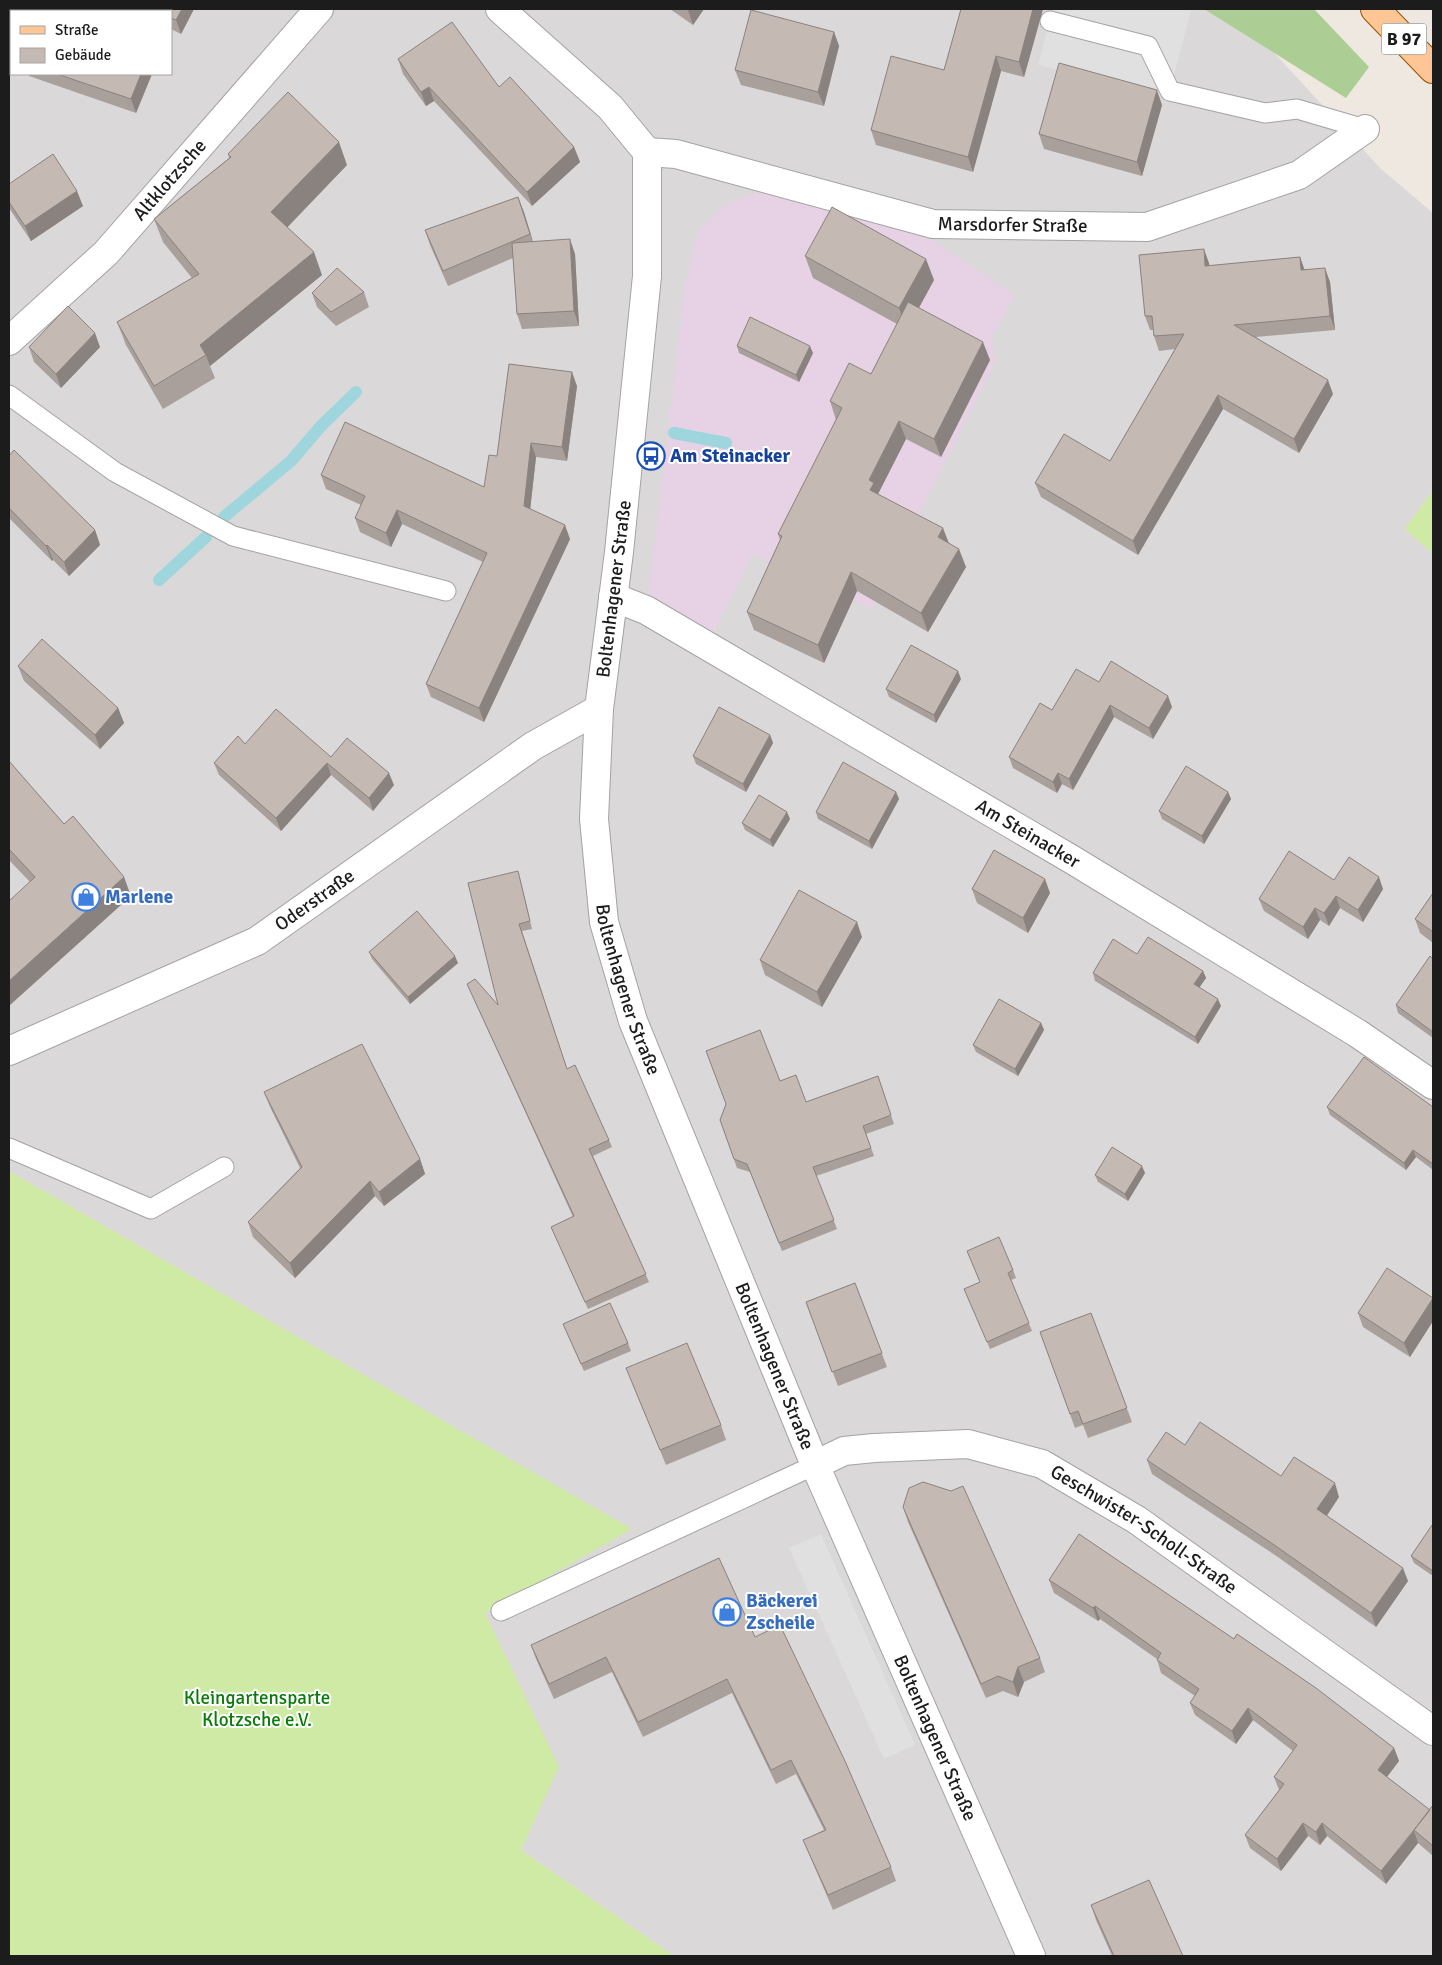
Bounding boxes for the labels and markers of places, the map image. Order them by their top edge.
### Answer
bus stop icon: Am Steinacker [636,441,666,471]
place label: Am Steinacker [670,444,790,468]
shop icon: Marlene [71,882,101,912]
place label: Marlene [105,885,173,909]
place label: Bäckerei Zscheile [746,1589,818,1635]
shop icon: Bäckerei Zscheile [712,1597,742,1627]

